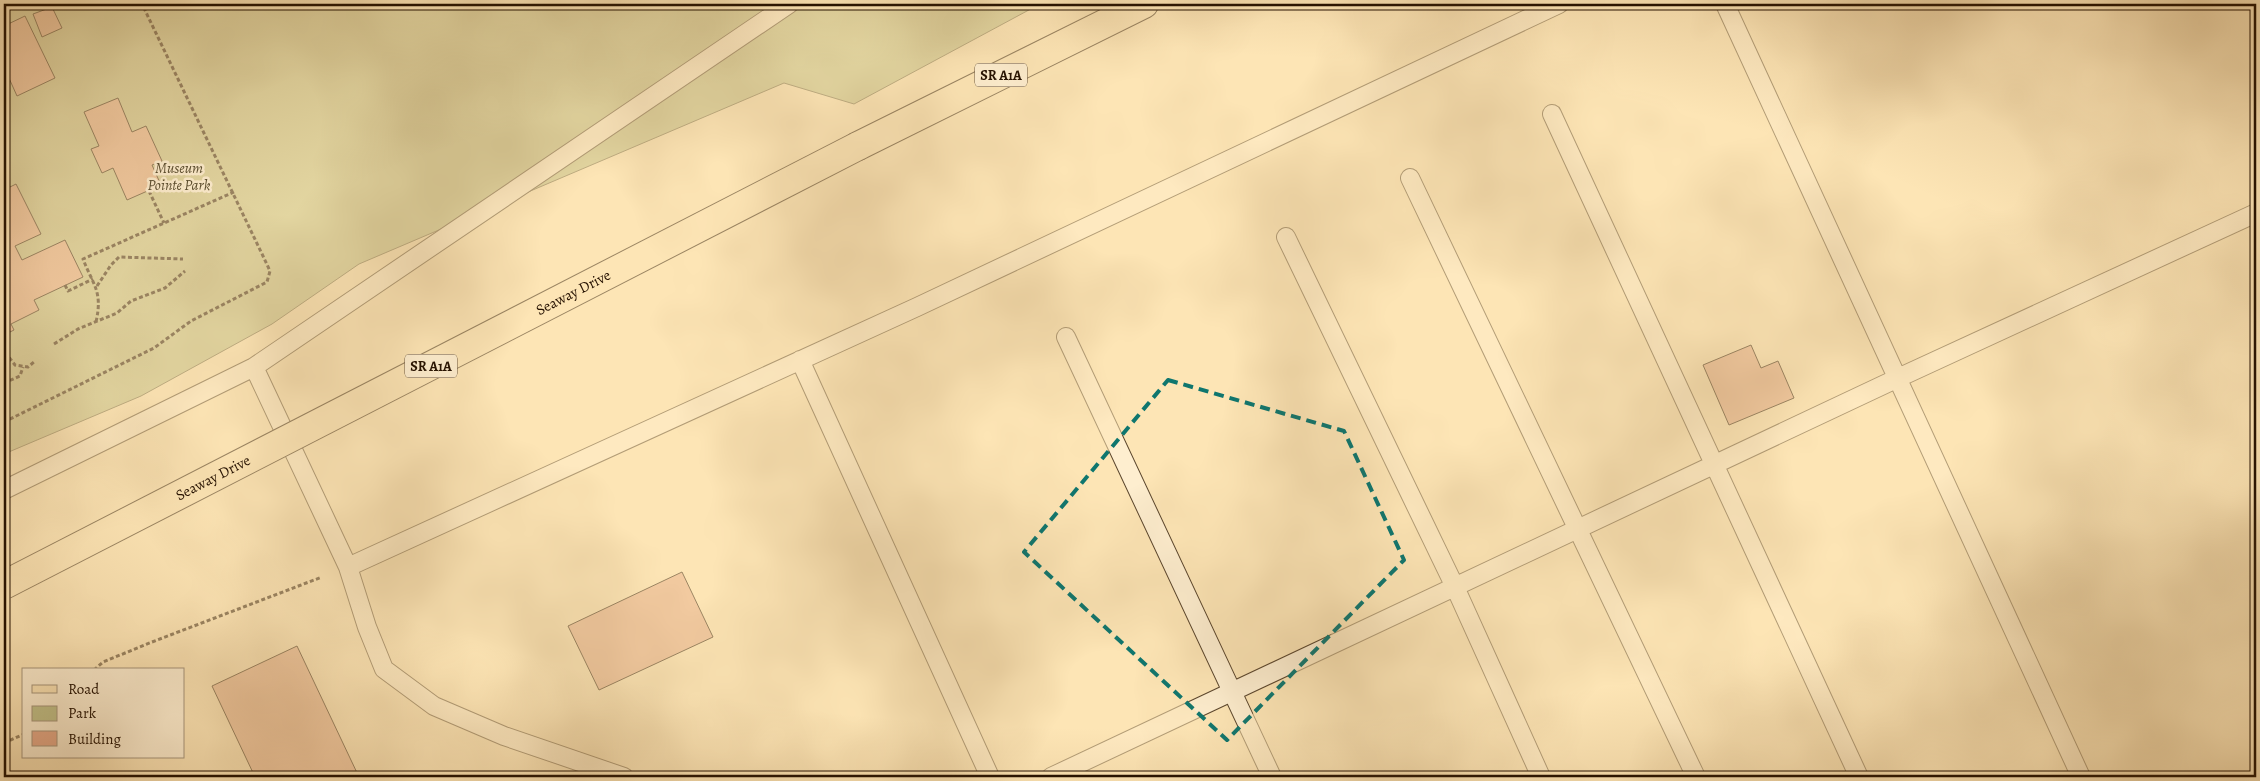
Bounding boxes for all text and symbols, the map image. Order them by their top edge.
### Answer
road number: SR A1A [975,64,1027,86]
park label: Museum Pointe Park [148,158,211,195]
street label: Seaway Drive [532,265,614,320]
road number: SR A1A [405,354,457,378]
street label: Seaway Drive [172,450,254,505]
legend [22,668,185,758]
text: Road [68,679,100,699]
text: Park [68,703,97,723]
text: Building [68,729,121,749]

